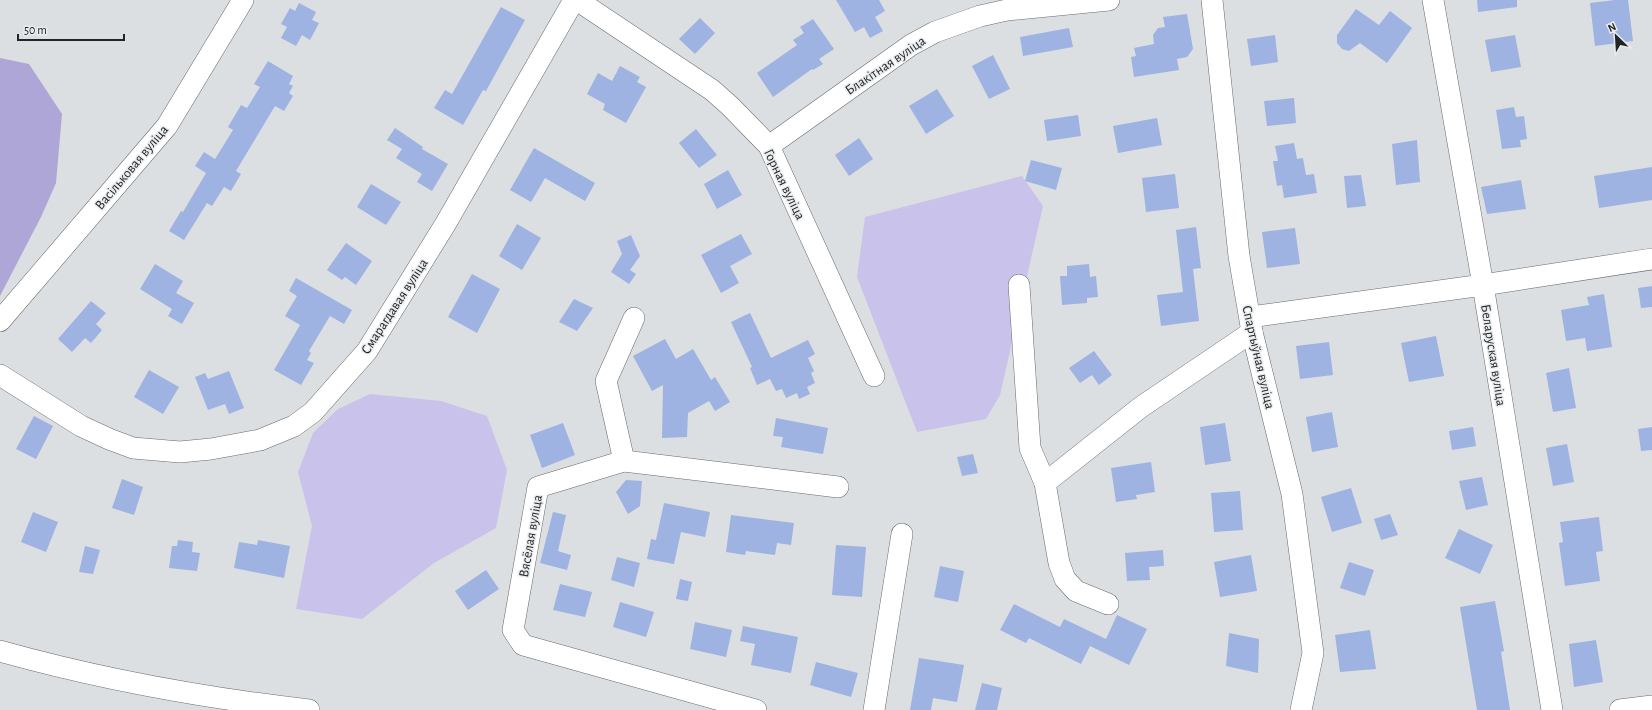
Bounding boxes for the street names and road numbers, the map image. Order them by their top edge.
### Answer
street label: Блакітная вуліца [843,33,929,98]
street label: Васільковая вуліца [92,122,171,213]
street label: Горная вуліца [761,147,807,223]
street label: Смарагдавая вуліца [359,256,431,357]
street label: Беларуская вуліца [1478,303,1508,408]
street label: Спартыўная вуліца [1239,304,1277,411]
street label: Вясёлая вуліца [517,493,545,579]

